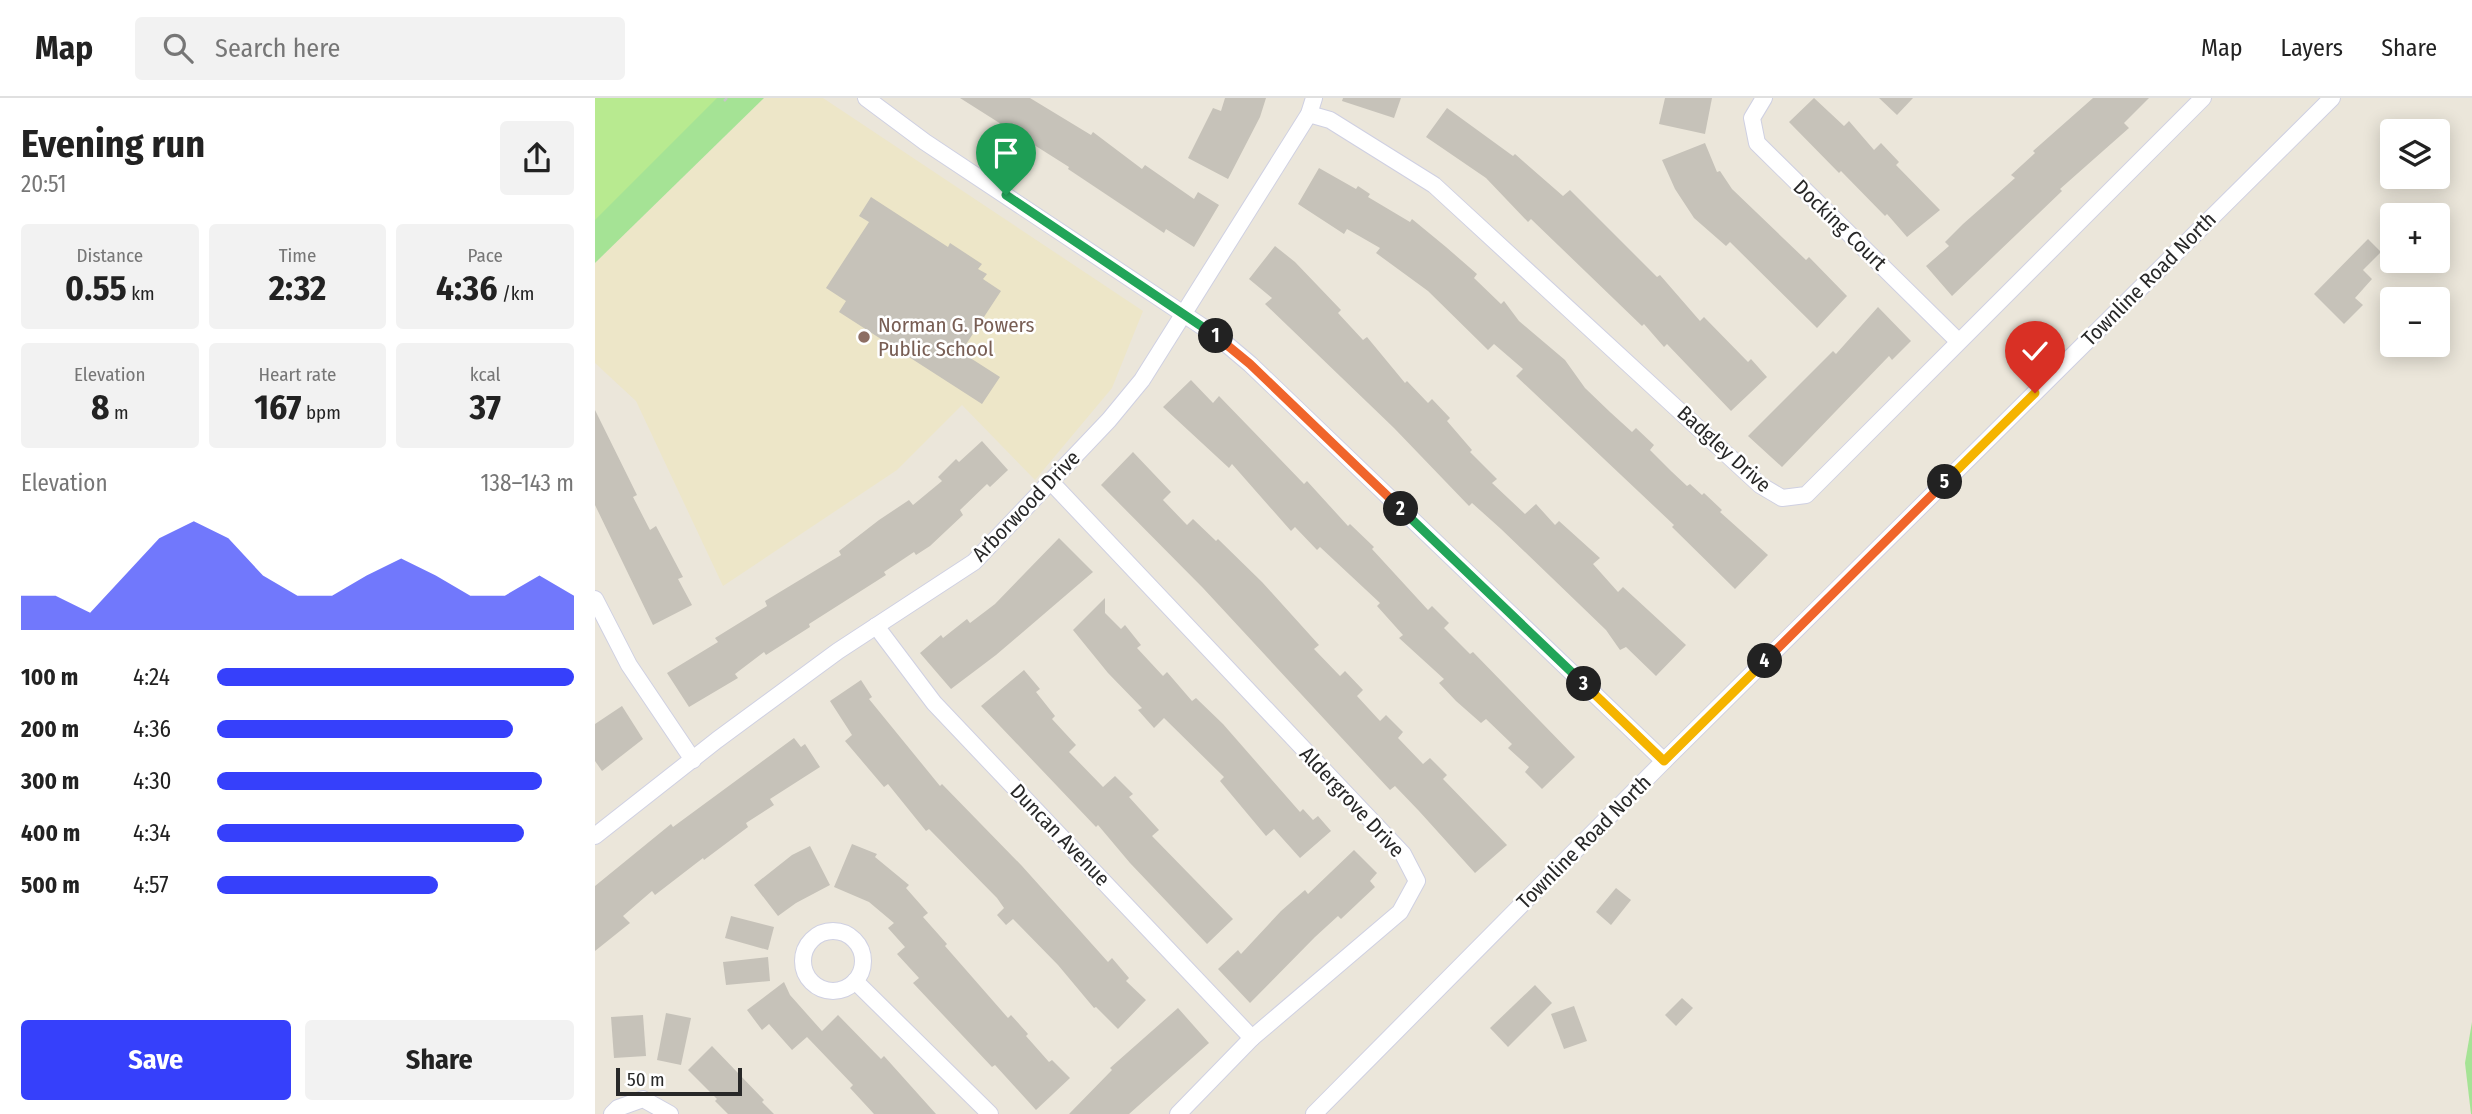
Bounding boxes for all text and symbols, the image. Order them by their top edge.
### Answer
search box [135,17,625,80]
text: Map [35,28,93,68]
icon: search [159,29,197,67]
text: Search here [215,33,340,64]
text: Map [2201,34,2243,62]
text: Layers [2281,34,2343,62]
text: Share [2381,34,2437,62]
map controls [2380,119,2450,357]
button: layers [2380,119,2450,189]
text: Evening run [21,121,205,167]
button: share [500,121,574,195]
pin [976,123,1036,195]
icon: arrive [987,134,1025,172]
text: 20:51 [21,170,67,198]
street label: Docking Court [1788,174,1892,276]
button: + [2380,203,2450,273]
street label: Townline Road North [2076,206,2222,352]
text: Distance [77,244,143,267]
text: Time [279,244,316,267]
text: Pace [467,244,503,267]
text: 0.55 [65,267,127,309]
text: 2:32 [269,267,326,309]
text: 4:36 [436,267,497,309]
text: km [127,282,155,305]
text: /km [497,282,534,305]
button: − [2380,287,2450,357]
place label: Norman G. Powers Public School [878,312,1035,362]
pin: 1 [1199,318,1233,354]
pin [2005,321,2065,393]
text: 1 [1211,324,1220,347]
marker: Norman G. Powers Public School [856,329,872,345]
icon: check [2016,332,2054,370]
text: Elevation [74,363,146,386]
text: Heart rate [258,363,337,386]
text: kcal [470,363,501,386]
text: 8 [91,386,110,428]
text: 167 [254,386,302,428]
text: 37 [470,386,501,428]
street label: Badgley Drive [1672,400,1776,498]
text: m [110,401,129,424]
text: bpm [302,401,341,424]
street label: Arborwood Drive [966,445,1086,567]
pin: 5 [1927,464,1963,500]
text: Elevation [21,469,108,497]
text: 138–143 m [481,469,574,497]
text: 5 [1940,470,1949,493]
pin: 2 [1383,492,1419,526]
text: 2 [1396,497,1405,520]
pin: 4 [1747,644,1783,678]
text: 4 [1760,649,1769,672]
text: 100 m [21,663,78,691]
text: 4:24 [133,663,170,691]
pin: 3 [1567,666,1601,702]
text: 3 [1579,672,1588,695]
text: 200 m [21,715,79,743]
text: 4:36 [133,715,171,743]
street label: Aldergrove Drive [1294,741,1410,863]
text: 300 m [21,767,79,795]
text: 4:30 [133,767,172,795]
street label: Townline Road North [1511,769,1657,915]
street label: Duncan Avenue [1005,778,1115,892]
text: 400 m [21,819,80,847]
text: 4:34 [133,819,171,847]
text: 500 m [21,871,80,899]
text: 4:57 [133,871,169,899]
button: Save [21,1020,291,1100]
button: Share [305,1020,574,1100]
scale bar [616,1065,742,1097]
text: 50 m [627,1068,665,1091]

